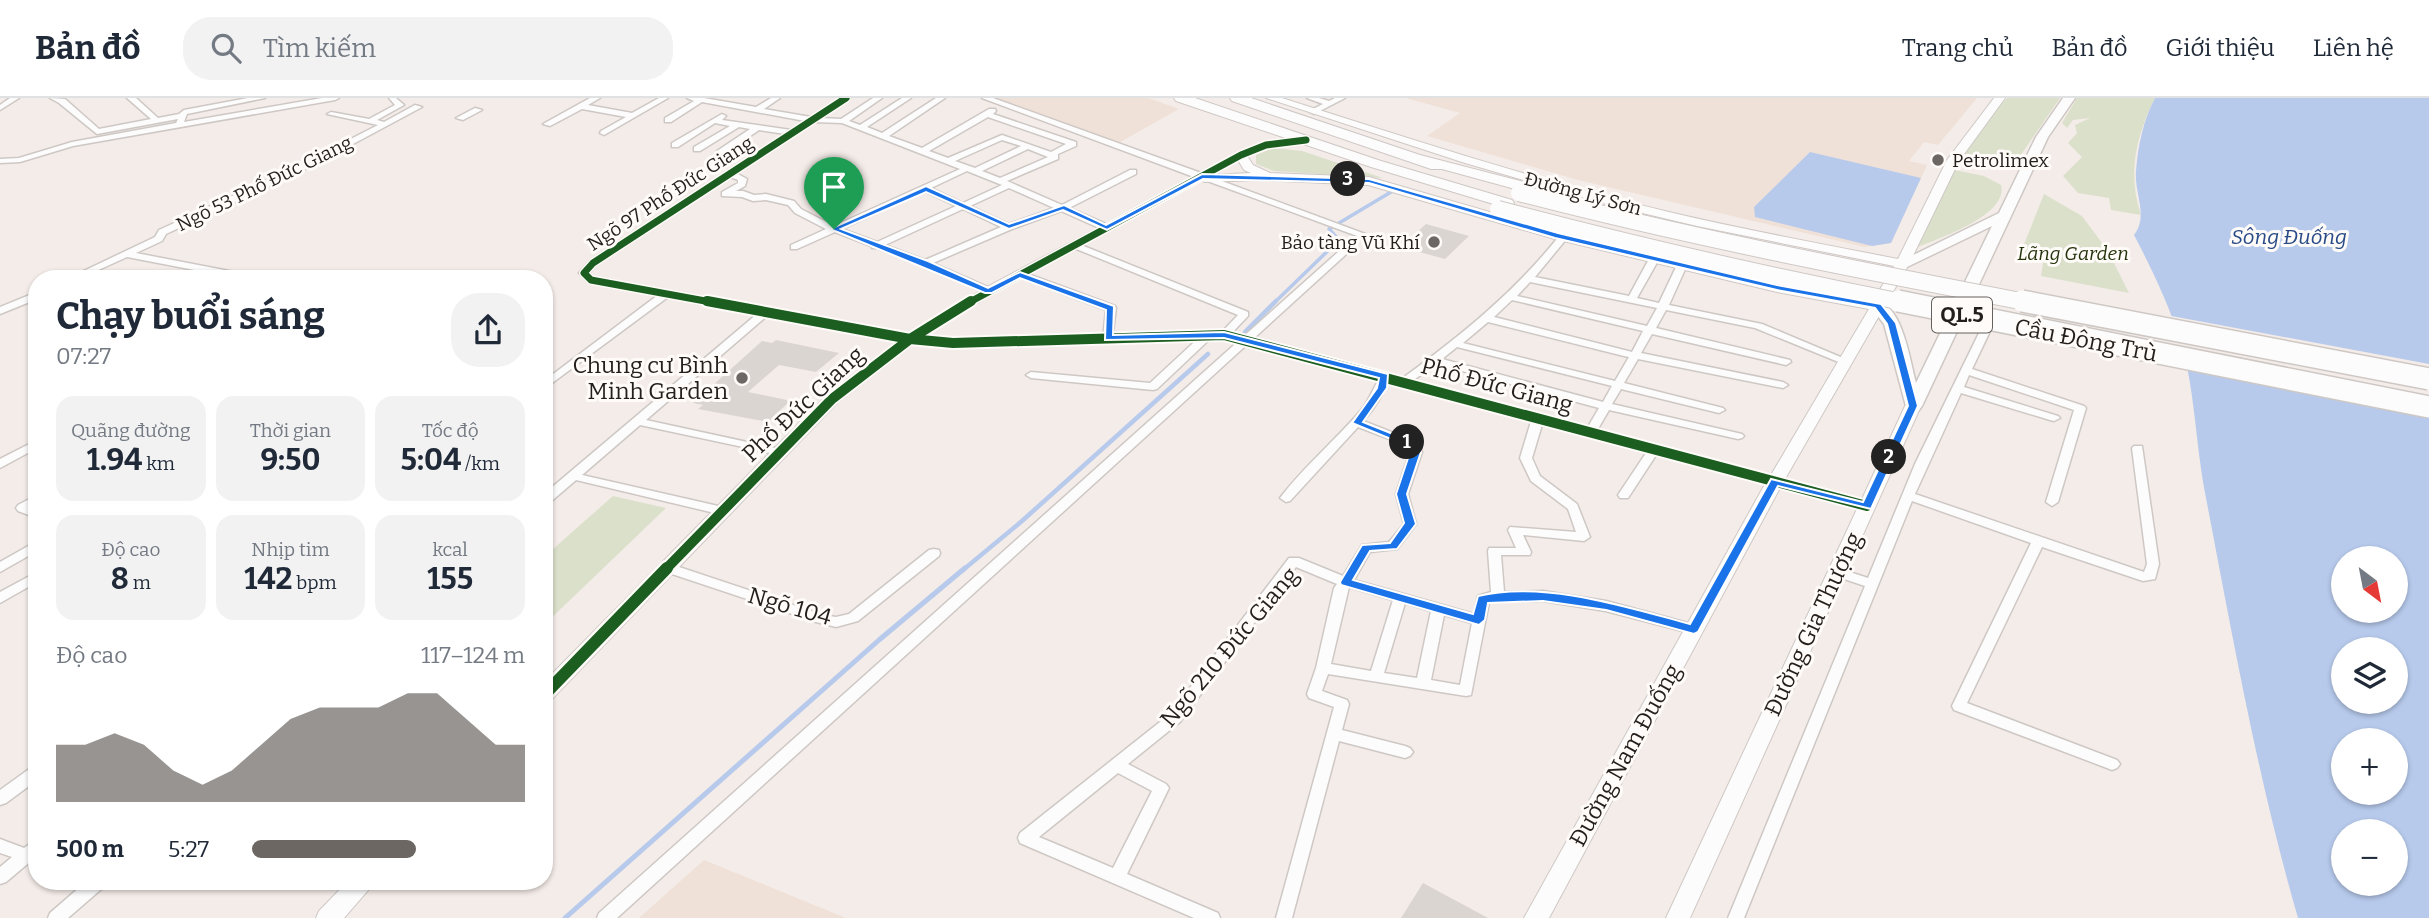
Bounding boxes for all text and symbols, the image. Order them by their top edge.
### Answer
search box [183,17,673,80]
text: Bản đồ [35,28,141,68]
icon: search [207,29,245,67]
text: Tìm kiếm [263,33,376,64]
text: Trang chủ [1902,34,2013,62]
text: Bản đồ [2051,34,2128,62]
text: Giới thiệu [2166,34,2275,62]
text: Liên hệ [2313,34,2394,62]
street label: Ngõ 53 Phố Đức Giang [172,131,356,236]
street label: Ngõ 97 Phố Đức Giang [583,131,758,256]
place label: Petrolimex [1952,149,2049,172]
marker: Petrolimex [1930,152,1946,168]
pin [804,157,864,229]
pin: 3 [1330,162,1366,196]
text: 3 [1342,167,1353,190]
street label: Đường Lý Sơn [1522,167,1644,220]
icon: arrive [815,168,853,206]
water label: Sông Đuống [2231,224,2347,250]
place label: Bảo tàng Vũ Khí [1281,231,1420,254]
marker: Bảo tàng Vũ Khí [1426,234,1442,250]
park label: Lãng Garden [2017,242,2129,265]
text: Chạy buổi sáng [56,293,325,339]
button: share [451,293,525,367]
road number: QL.5 [1932,298,1992,332]
street label: Cầu Đông Trù [2012,312,2160,368]
street label: Phố Đức Giang [736,340,870,468]
text: 07:27 [56,342,111,370]
place label: Chung cư Bình Minh Garden [573,351,728,405]
street label: Phố Đức Giang [1418,351,1576,419]
marker: Chung cư Bình Minh Garden [734,370,750,386]
text: Quãng đường [71,419,191,442]
text: Thời gian [250,419,331,442]
text: Tốc độ [422,419,479,442]
pin: 1 [1390,424,1424,460]
text: 1 [1402,430,1411,453]
pin: 2 [1871,440,1906,474]
text: 1.94 [87,442,142,478]
text: 9:50 [260,442,321,478]
text: 5:04 [400,442,461,478]
text: 2 [1883,445,1894,468]
text: km [142,452,175,475]
text: /km [461,452,500,475]
street label: Đường Gia Thượng [1758,528,1868,720]
text: Độ cao [101,538,160,561]
text: Nhịp tim [251,538,330,561]
text: kcal [432,538,468,561]
north arrow [2331,546,2408,623]
map controls [2331,546,2408,896]
text: 8 [111,561,129,597]
text: 142 [244,561,292,597]
text: 155 [427,561,473,597]
street label: Ngõ 210 Đức Giang [1154,561,1304,733]
text: m [129,571,151,594]
text: bpm [292,571,337,594]
street label: Ngõ 104 [745,581,836,631]
button: layers [2331,637,2408,714]
text: Độ cao [56,641,127,669]
text: 117–124 m [421,641,525,669]
street label: Đường Nam Đuống [1563,659,1687,851]
button: + [2331,728,2408,805]
button: − [2331,819,2408,896]
text: 500 m [56,835,124,863]
text: 5:27 [168,835,209,863]

